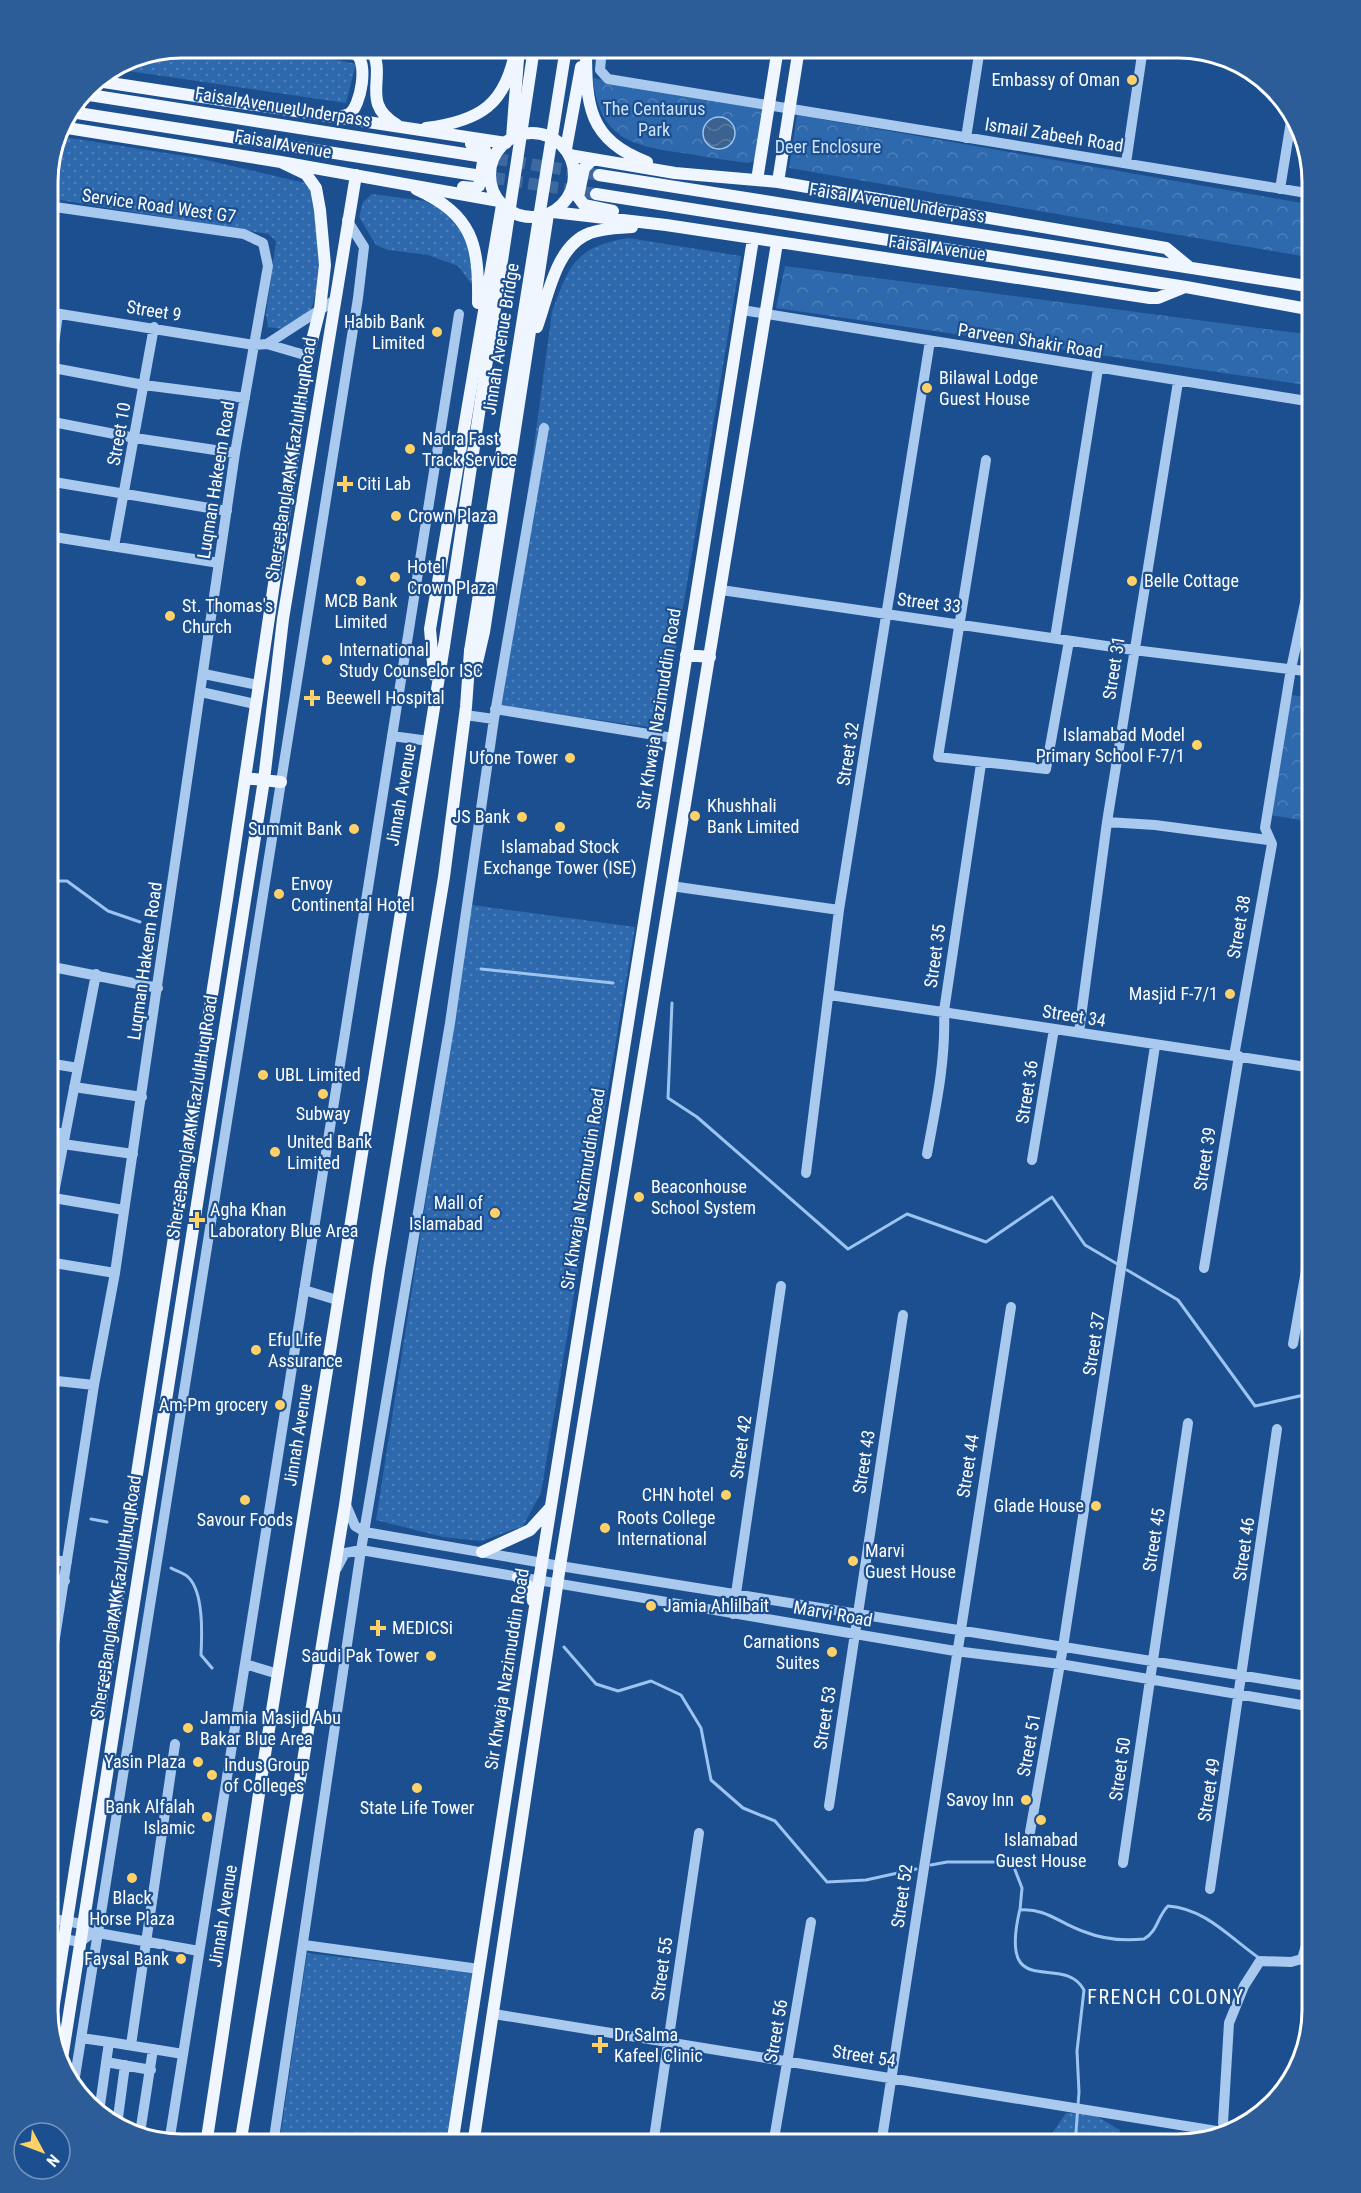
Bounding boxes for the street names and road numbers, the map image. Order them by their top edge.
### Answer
street label: Faisal Avenue Underpass [194,82,373,131]
street label: Ismail Zabeeh Road [983,113,1125,156]
street label: Faisal Avenue [233,125,333,162]
street label: Faisal Avenue Underpass [808,178,987,227]
street label: Service Road West G7 [81,184,238,227]
street label: Faisal Avenue [887,230,987,265]
street label: Jinnah Avenue Bridge [478,262,523,416]
street label: Street 9 [125,296,183,325]
street label: Parveen Shakir Road [956,319,1104,362]
street label: Sher-e-Bangla A K Fazlul Huq Road [261,336,320,582]
street label: Luqman Hakeem Road [193,400,238,560]
street label: Street 10 [103,401,134,467]
street label: Street 33 [896,588,962,617]
street label: Sir Khwaja Nazimuddin Road [632,607,685,811]
street label: Street 31 [1098,635,1129,701]
street label: Street 32 [832,721,863,787]
street label: Jinnah Avenue [381,742,420,848]
street label: Luqman Hakeem Road [123,881,166,1041]
street label: Street 38 [1223,894,1254,960]
street label: Street 35 [920,923,949,989]
street label: Sher-e-Bangla A K Fazlul Huq Road [162,994,221,1240]
street label: Street 34 [1041,1000,1107,1031]
street label: Street 36 [1011,1059,1042,1125]
street label: Sir Khwaja Nazimuddin Road [556,1087,609,1291]
street label: Street 39 [1189,1126,1220,1192]
street label: Street 37 [1078,1311,1109,1377]
street label: Jinnah Avenue [279,1382,316,1488]
street label: Street 42 [726,1414,755,1480]
street label: Street 43 [848,1429,879,1495]
street label: Street 44 [952,1433,983,1499]
street label: Sher-e-Bangla A K Fazlul Huq Road [86,1474,145,1720]
street label: Street 45 [1138,1507,1169,1573]
street label: Street 46 [1229,1516,1258,1582]
street label: Sir Khwaja Nazimuddin Road [480,1567,533,1771]
street label: Marvi Road [792,1596,874,1631]
street label: Street 53 [809,1685,840,1751]
street label: Street 51 [1013,1712,1044,1778]
street label: Street 50 [1105,1736,1134,1802]
street label: Street 49 [1193,1757,1224,1823]
street label: Jinnah Avenue [204,1863,241,1969]
street label: Street 52 [887,1863,916,1929]
street label: Street 55 [647,1936,676,2002]
street label: Street 56 [760,1998,791,2064]
street label: Street 54 [831,2040,897,2071]

